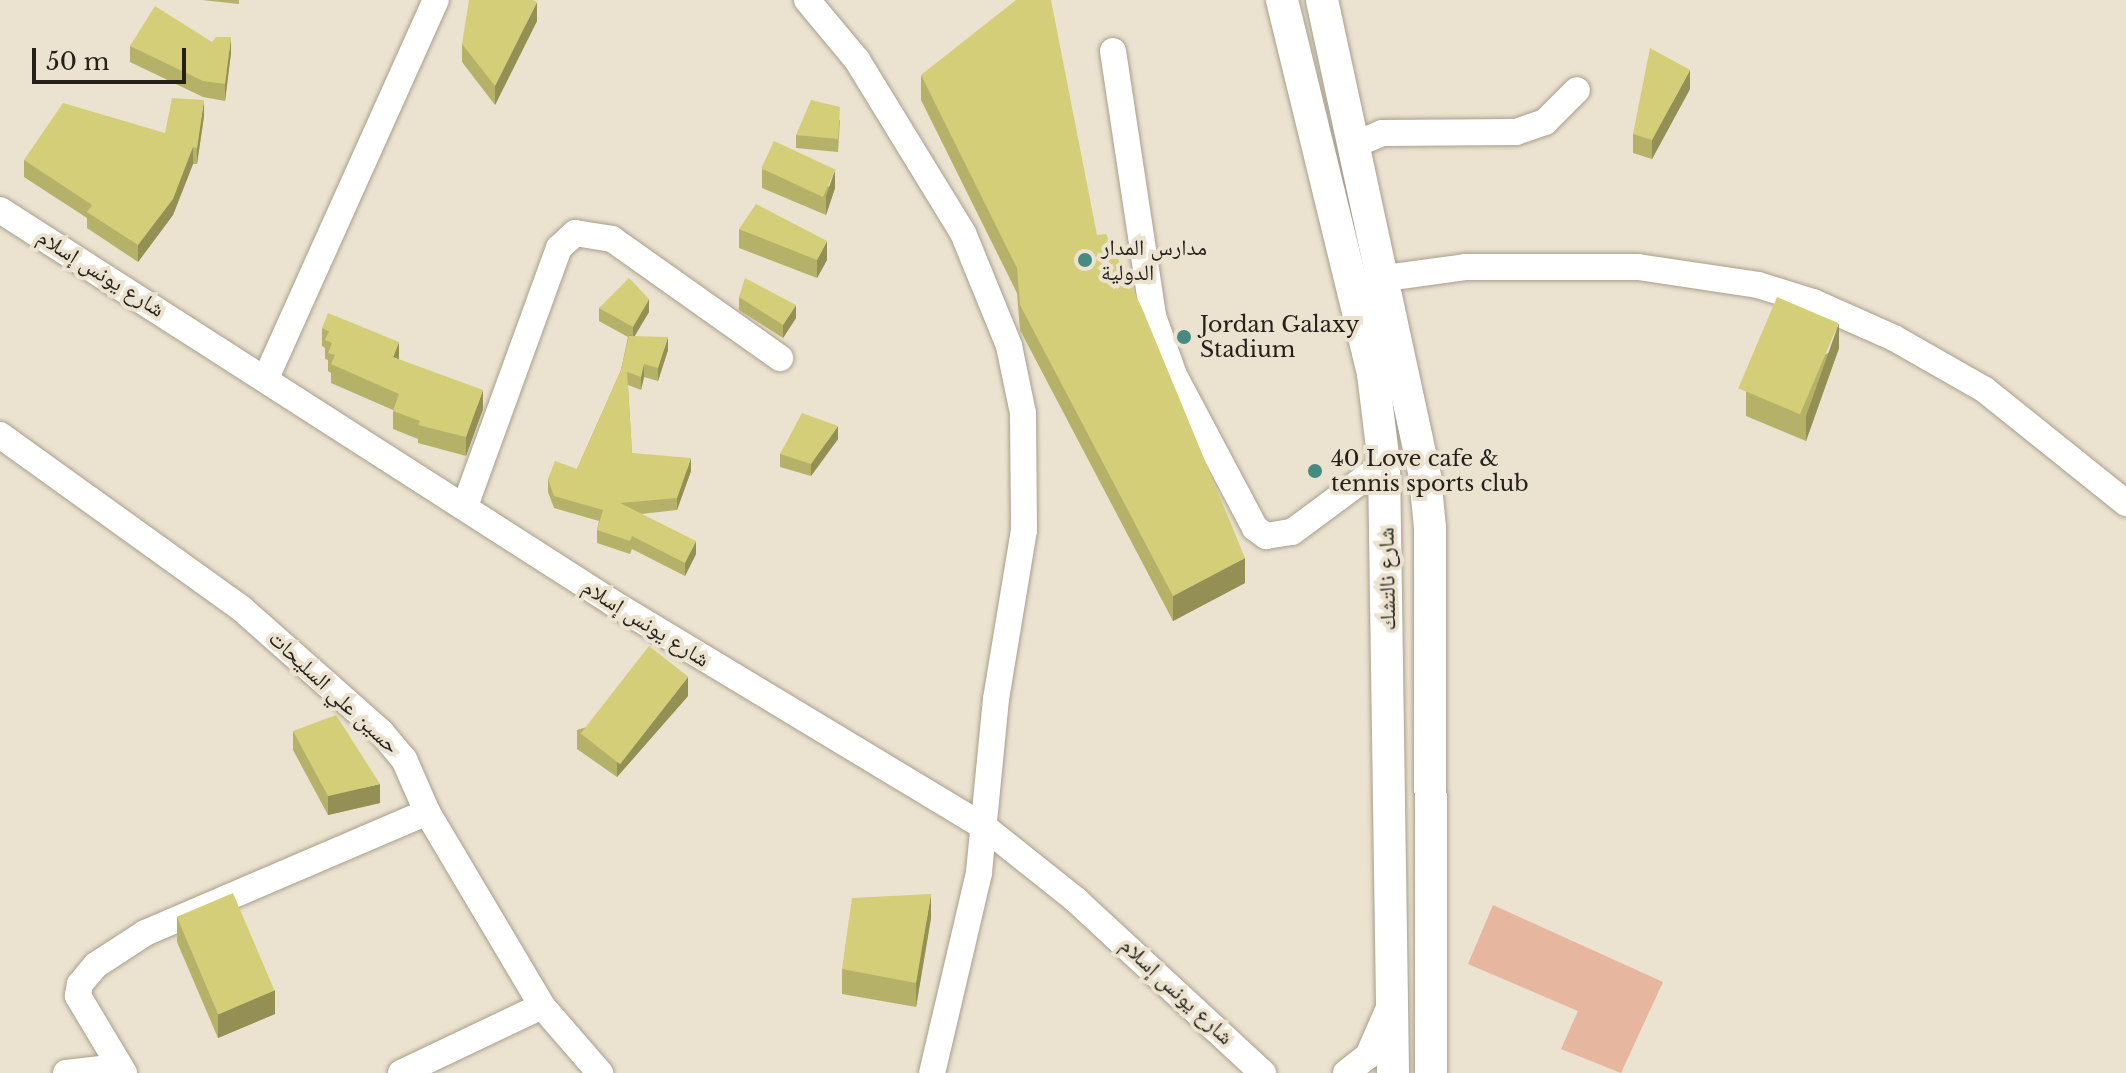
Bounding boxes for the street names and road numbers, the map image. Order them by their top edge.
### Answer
street label: شارع يونس إسلام [33,223,169,323]
street label: شارع نالتشك [1373,527,1401,631]
street label: شارع يونس إسلام [578,573,714,673]
street label: حسين علي السليحات [263,625,405,759]
street label: شارع يونس إسلام [1115,932,1239,1050]

